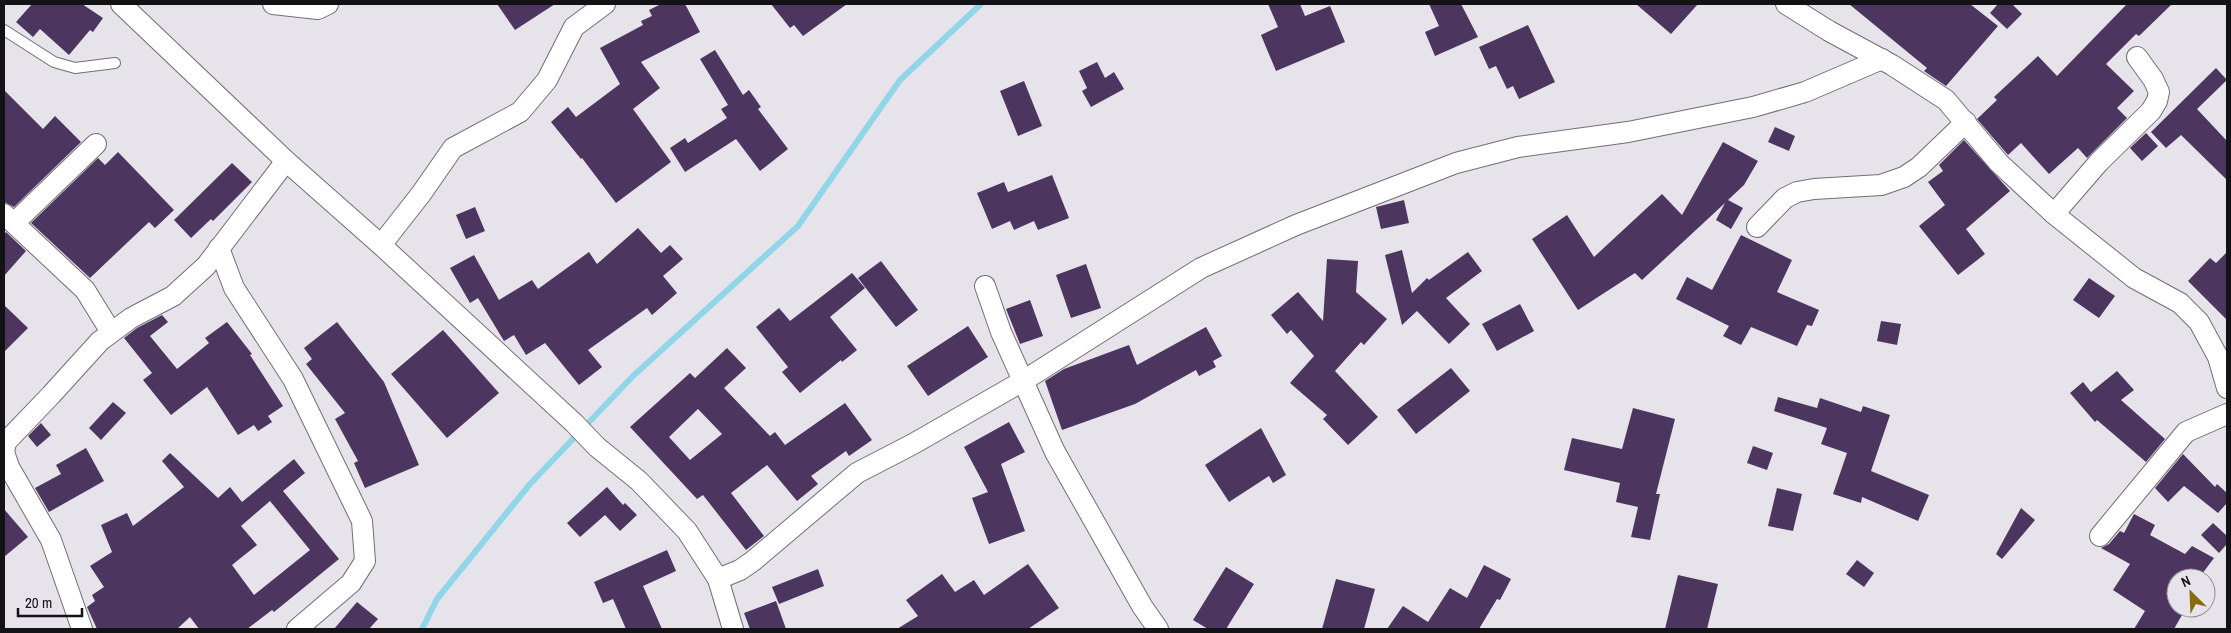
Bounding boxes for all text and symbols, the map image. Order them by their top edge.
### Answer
north arrow [2166,568,2216,618]
text: N [2178,571,2193,591]
scale bar [18,586,81,618]
text: 20 m [25,592,52,613]

